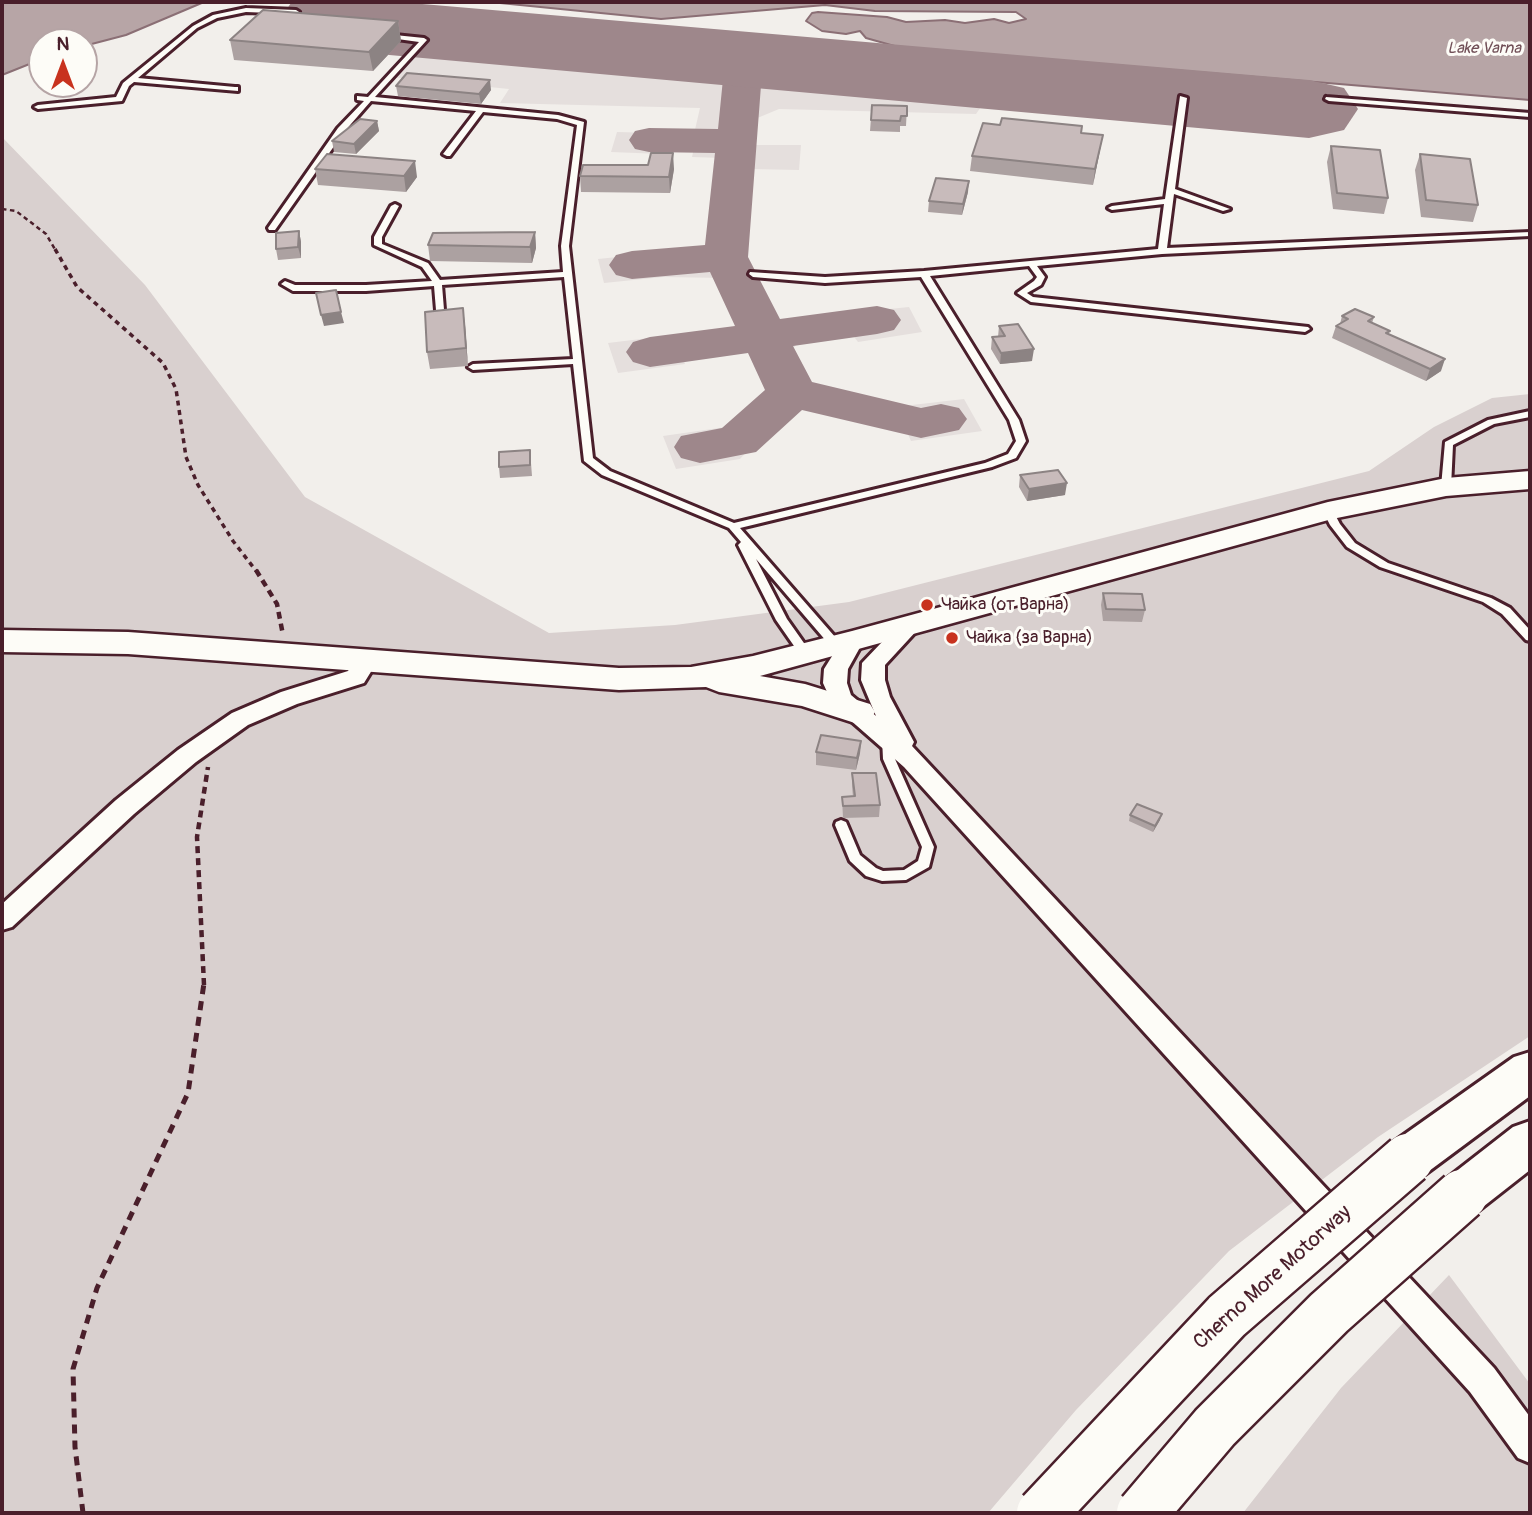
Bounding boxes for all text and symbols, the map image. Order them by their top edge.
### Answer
north arrow [28,28,98,98]
text: N [57,32,69,56]
water label: Lake Varna [1447,39,1521,59]
place label: Чайка (от Варна) [941,594,1069,616]
marker: Чайка (от Варна) [919,597,935,613]
place label: Чайка (за Варна) [966,627,1093,649]
marker: Чайка (за Варна) [944,630,960,646]
street label: Cherno More Motorway [1189,1200,1357,1356]

